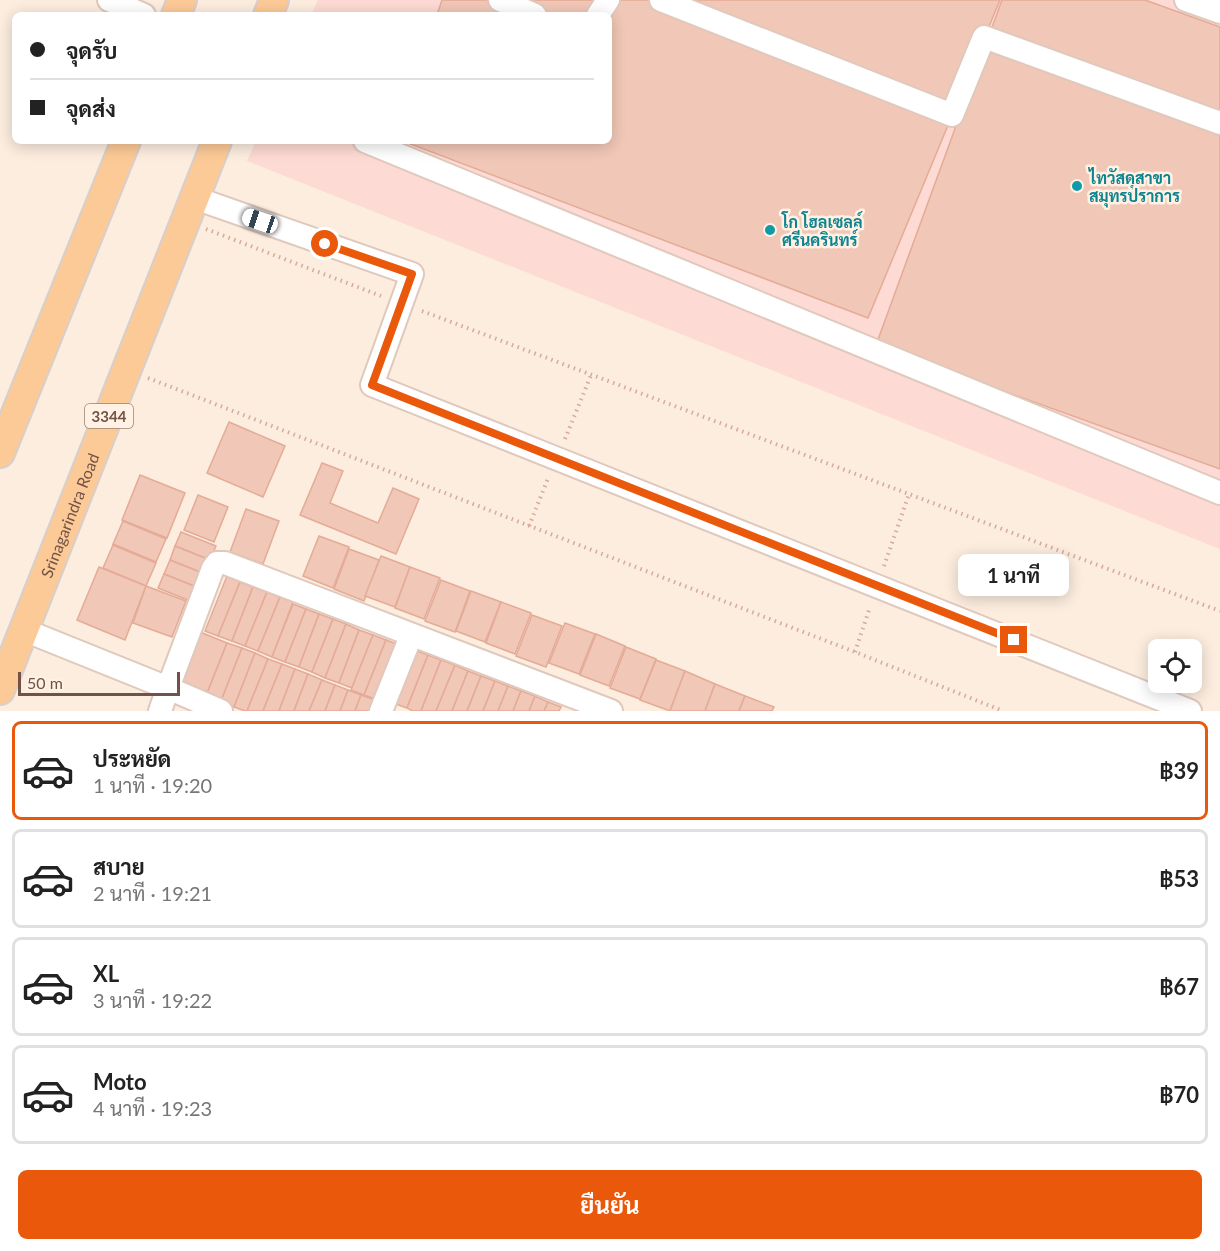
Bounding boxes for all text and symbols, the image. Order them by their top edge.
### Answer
text: จุดรับ [66,37,117,64]
text: จุดส่ง [66,95,116,122]
place label: ไทวัสดุสาขา สมุทรปราการ [1087,167,1180,208]
marker: ไทวัสดุสาขา สมุทรปราการ [1070,179,1084,193]
car [240,207,280,235]
place label: โก โฮลเซลล์ ศรีนครินทร์ [781,211,863,249]
marker: โก โฮลเซลล์ ศรีนครินทร์ [763,223,777,237]
route start [311,230,338,257]
road number: 3344 [85,404,133,428]
street label: Srinagarindra Road [36,450,102,580]
callout: 1 นาที [958,553,1070,595]
text: 1 นาที [987,563,1040,587]
route end [1000,626,1027,653]
map controls [1148,639,1202,693]
button: locate [1148,639,1202,693]
scale bar [18,669,180,696]
text: 50 m [27,673,63,692]
icon: car [21,744,75,798]
text: ประหยัด [93,745,171,772]
text: ฿39 [1159,757,1199,784]
text: 1 นาที · 19:20 [93,773,212,797]
icon: car [21,852,75,906]
text: สบาย [93,853,145,880]
text: ฿53 [1159,865,1199,892]
text: 2 นาที · 19:21 [93,881,212,905]
icon: car [21,960,75,1014]
text: XL [93,960,119,987]
text: ฿67 [1159,973,1199,1000]
text: 3 นาที · 19:22 [93,988,212,1012]
icon: car [21,1068,75,1122]
text: Moto [93,1068,147,1095]
text: ฿70 [1159,1081,1199,1108]
text: 4 นาที · 19:23 [93,1096,212,1120]
button: ยืนยัน [18,1170,1202,1239]

